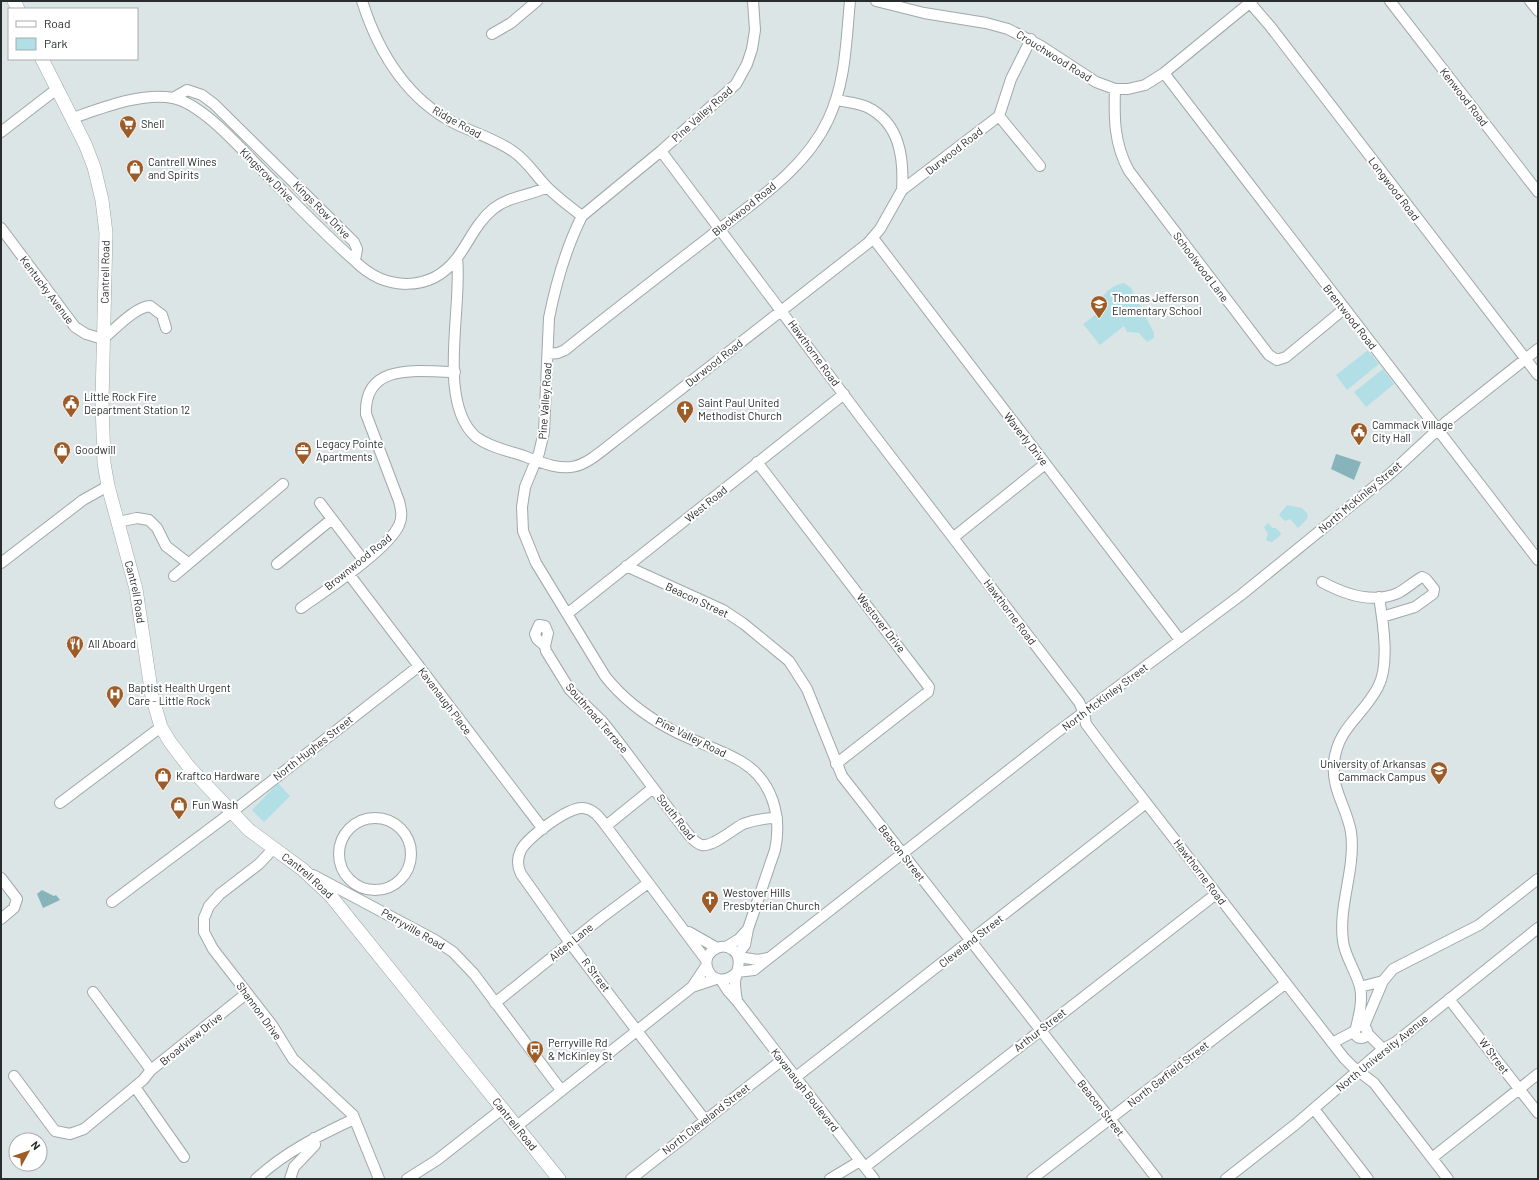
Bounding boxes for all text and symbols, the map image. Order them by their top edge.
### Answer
legend [8,8,138,60]
text: Road [44,16,71,30]
street label: Crouchwood Road [1014,27,1094,84]
text: Park [44,36,68,50]
street label: Kenwood Road [1438,65,1491,128]
street label: Pine Valley Road [669,83,735,144]
street label: Ridge Road [431,103,484,140]
supermarket icon: Shell [118,114,138,139]
place label: Shell [141,117,164,130]
street label: Durwood Road [922,124,985,177]
street label: Kingsrow Drive [238,145,297,204]
street label: Longwood Road [1366,154,1423,223]
place label: Cantrell Wines and Spirits [148,155,217,181]
shop icon: Cantrell Wines and Spirits [125,158,145,183]
street label: Kings Row Drive [291,178,354,241]
street label: Blackwood Road [709,179,778,238]
street label: Schoolwood Lane [1171,229,1232,304]
street label: Cantrell Road [97,240,112,304]
street label: Kentucky Avenue [18,253,77,326]
street label: Brentwood Road [1321,282,1380,352]
place label: Thomas Jefferson Elementary School [1112,291,1202,317]
school or university icon: Thomas Jefferson Elementary School [1089,294,1109,319]
street label: Hawthorne Road [786,317,843,388]
street label: Durwood Road [682,336,745,389]
street label: Pine Valley Road [535,362,554,440]
place label: Little Rock Fire Department Station 12 [84,390,190,416]
public building icon: Little Rock Fire Department Station 12 [61,393,81,418]
place label: Saint Paul United Methodist Church [698,396,782,422]
church icon: Saint Paul United Methodist Church [675,399,695,424]
street label: Waverly Drive [1002,410,1051,468]
place label: Cammack Village City Hall [1372,418,1453,444]
public building icon: Cammack Village City Hall [1349,421,1369,446]
place label: Legacy Pointe Apartments [316,437,383,463]
shop icon: Goodwill [52,440,72,465]
office icon: Legacy Pointe Apartments [293,440,313,465]
place label: Goodwill [75,443,116,456]
street label: North McKinley Street [1316,458,1404,535]
street label: West Road [682,483,729,525]
street label: Brownwood Road [321,531,394,593]
street label: Cantrell Road [123,559,148,624]
street label: Hawthorne Road [982,576,1039,647]
street label: Beacon Street [664,579,731,620]
street label: Westover Drive [854,591,909,655]
restaurant icon: All Aboard [65,634,85,659]
place label: All Aboard [88,637,136,650]
street label: North McKinley Street [1059,660,1150,733]
street label: Kavanaugh Place [416,665,475,737]
street label: Southroad Terrace [563,680,631,755]
place label: Baptist Health Urgent Care - Little Rock [128,681,231,707]
hospital icon: Baptist Health Urgent Care - Little Rock [105,684,125,709]
street label: North Hughes Street [270,712,355,783]
street label: Pine Valley Road [654,714,729,759]
place label: University of Arkansas Cammack Campus [1320,757,1426,783]
school or university icon: University of Arkansas Cammack Campus [1429,760,1449,785]
shop icon: Kraftco Hardware [153,766,173,791]
place label: Kraftco Hardware [176,769,260,782]
street label: South Road [654,791,698,842]
shop icon: Fun Wash [169,795,189,820]
place label: Fun Wash [192,798,238,811]
street label: Beacon Street [876,822,929,884]
street label: Hawthorne Road [1172,836,1229,907]
street label: Cantrell Road [280,850,336,901]
place label: Westover Hills Presbyterian Church [723,886,820,912]
church icon: Westover Hills Presbyterian Church [700,889,720,914]
street label: Perryville Road [379,905,447,952]
street label: Cleveland Street [936,911,1005,970]
street label: Alden Lane [546,920,595,963]
street label: R Street [579,955,613,994]
street label: Shannon Drive [234,979,285,1042]
street label: Arthur Street [1011,1005,1068,1054]
street label: Broadview Drive [157,1009,225,1068]
street label: North University Avenue [1333,1011,1430,1094]
street label: W Street [1477,1035,1512,1076]
place label: Perryville Rd & McKinley St [548,1036,612,1062]
street label: North Garfield Street [1125,1038,1211,1109]
bus stop icon: Perryville Rd & McKinley St [525,1039,545,1064]
street label: Kavanaugh Boulevard [769,1045,842,1134]
street label: Beacon Street [1075,1077,1128,1139]
street label: North Cleveland Street [659,1080,752,1157]
street label: Cantrell Road [490,1095,540,1153]
north arrow [8,1132,48,1172]
text: N [29,1138,43,1152]

